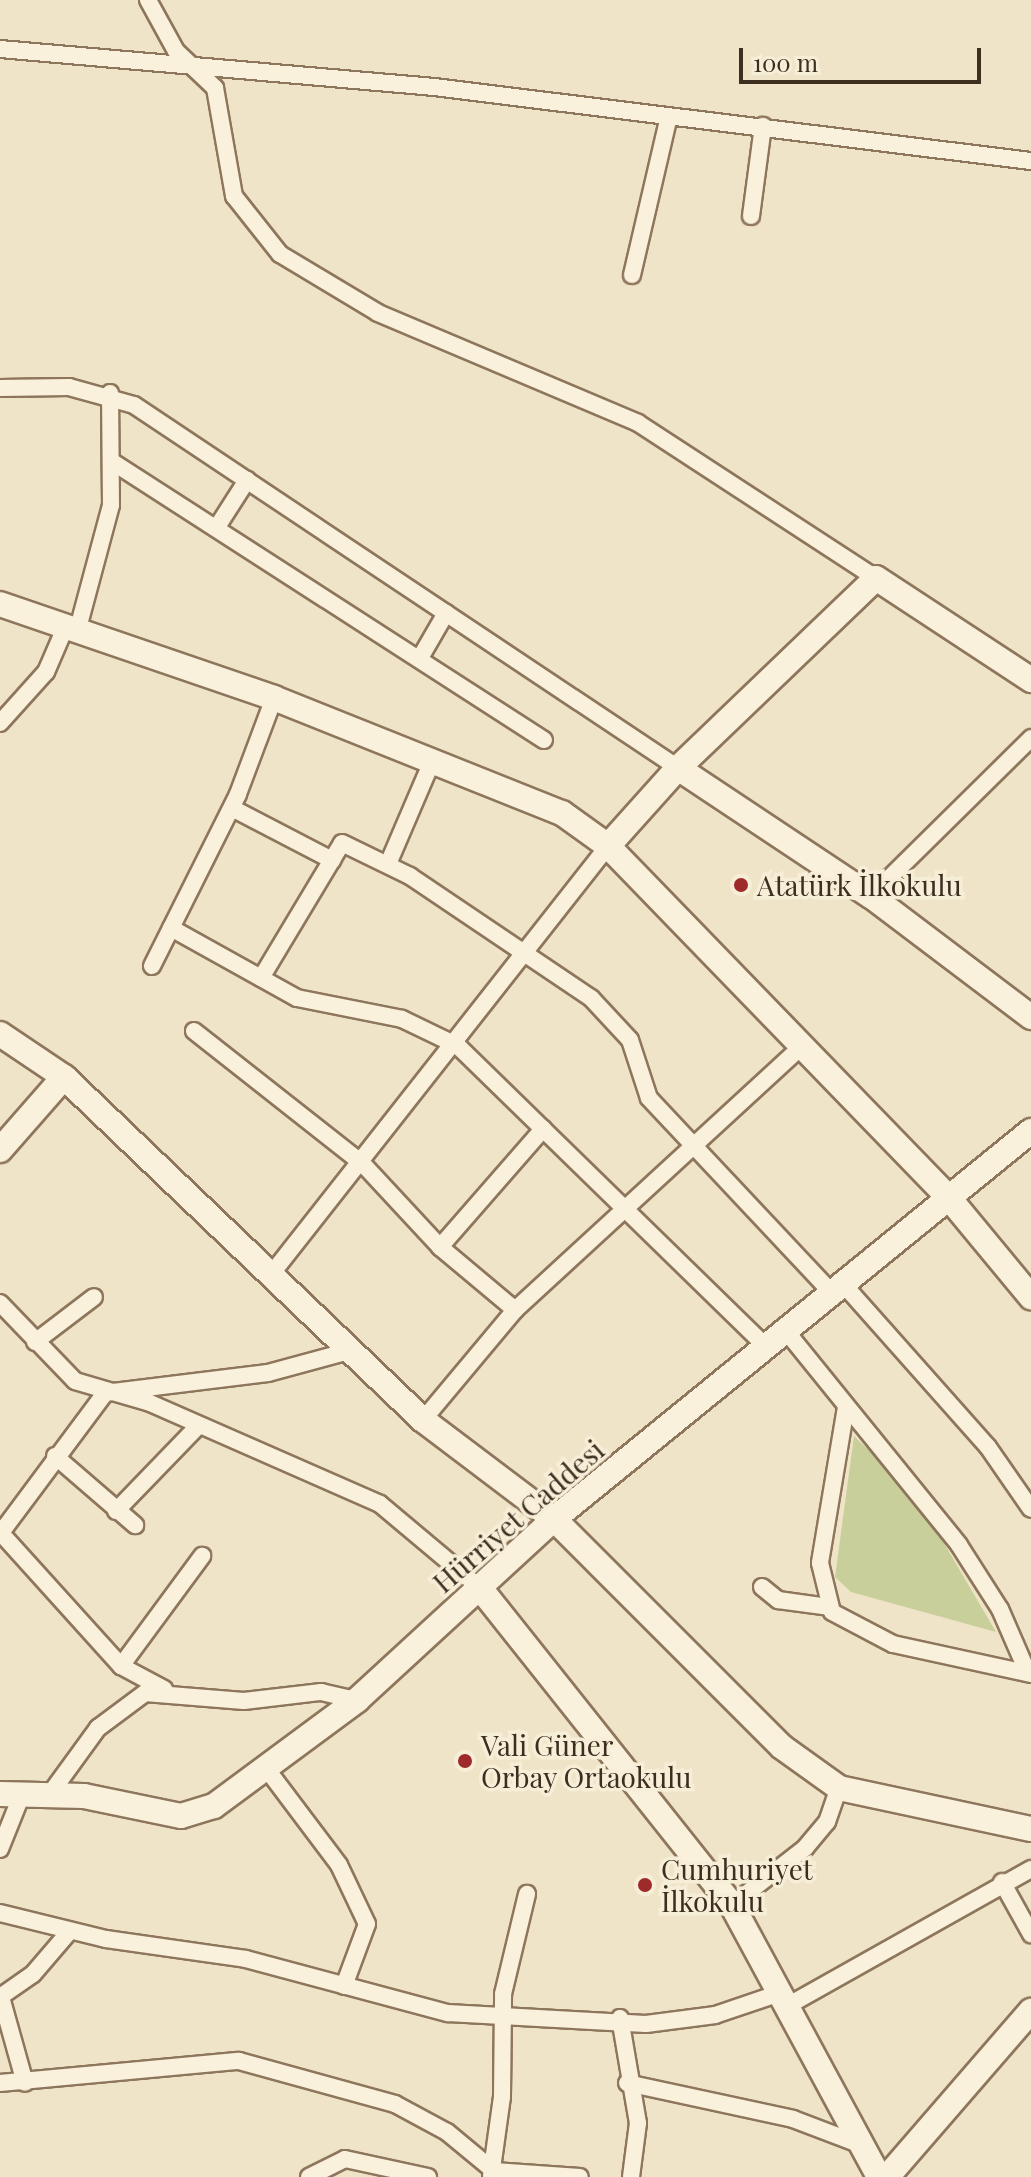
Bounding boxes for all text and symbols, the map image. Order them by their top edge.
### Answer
scale bar [743,32,985,82]
text: 100 m [753,46,818,78]
place label: Atatürk İlkokulu [757,868,962,902]
marker: Atatürk İlkokulu [732,876,750,894]
street label: Hürriyet Caddesi [426,1433,610,1599]
place label: Vali Güner Orbay Ortaokulu [481,1728,692,1794]
marker: Vali Güner Orbay Ortaokulu [456,1752,474,1770]
place label: Cumhuriyet İlkokulu [661,1852,813,1918]
marker: Cumhuriyet İlkokulu [636,1876,654,1894]

